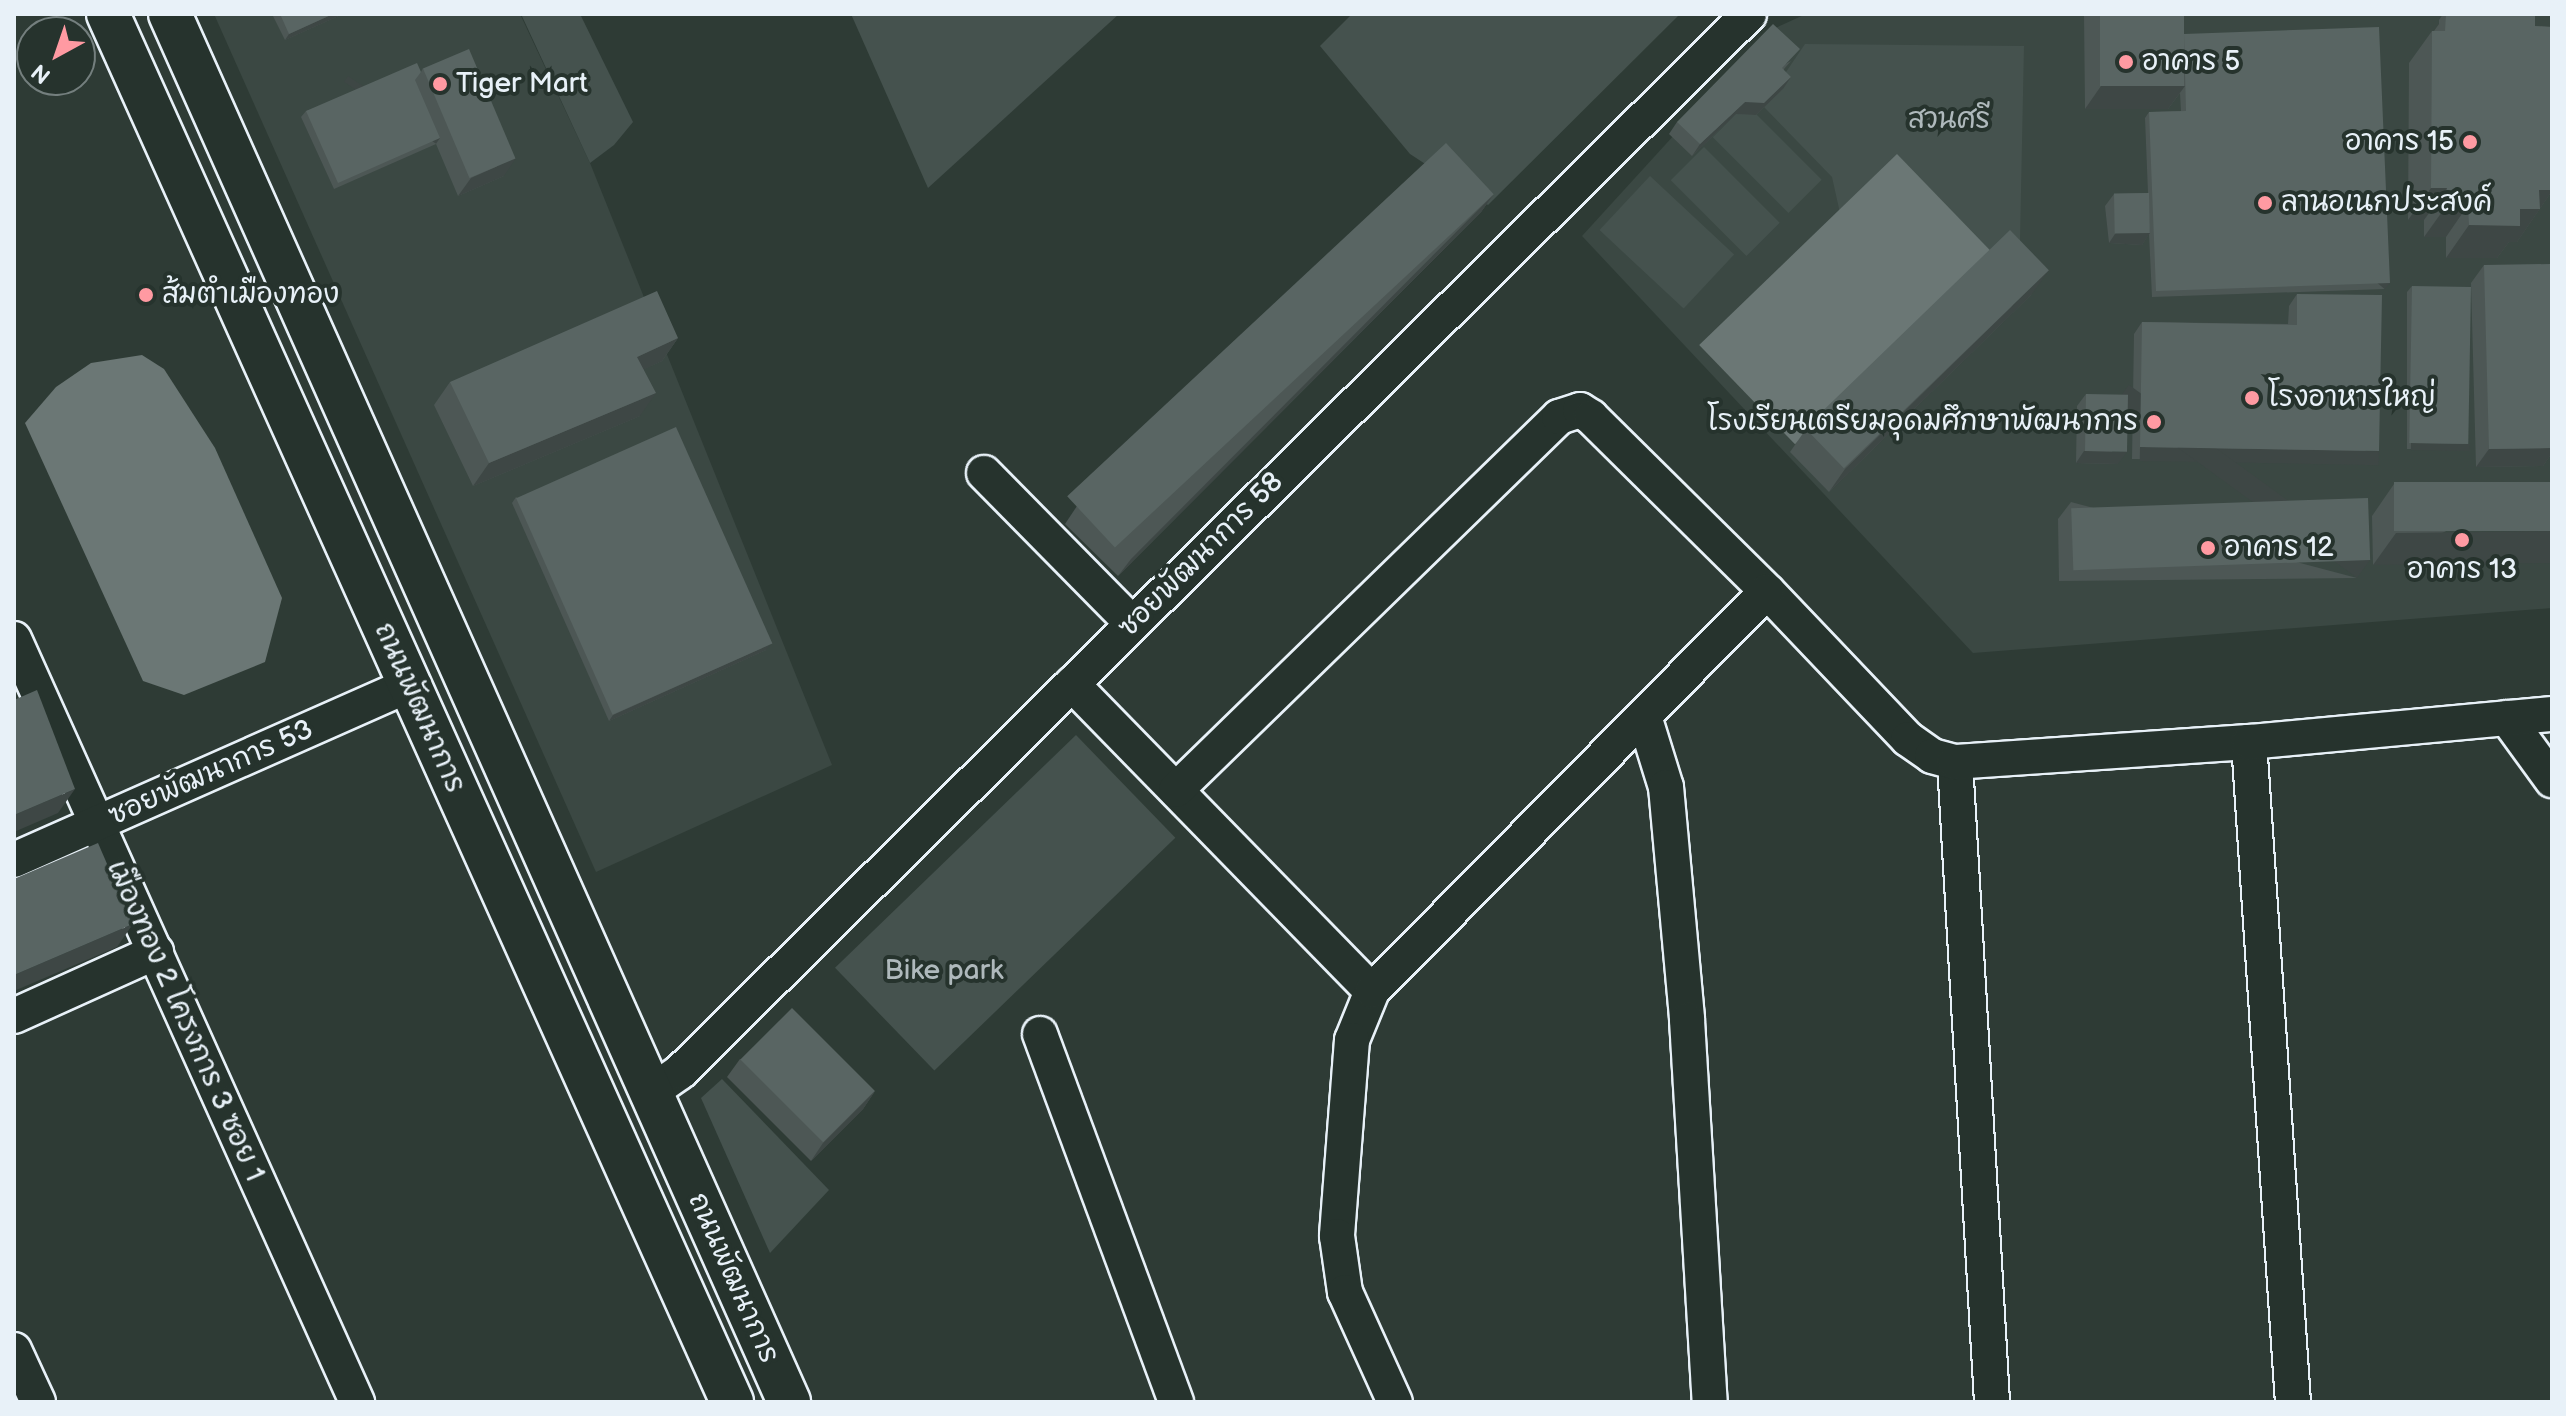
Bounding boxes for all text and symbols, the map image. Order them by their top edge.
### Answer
north arrow [16,16,96,96]
place label: อาคาร 5 [2142,45,2240,79]
marker: อาคาร 5 [2117,53,2135,71]
text: N [27,58,57,89]
place label: Tiger Mart [456,67,588,101]
marker: Tiger Mart [431,75,449,93]
park label: สวนศรี [1908,103,1990,137]
place label: อาคาร 15 [2345,125,2454,159]
marker: อาคาร 15 [2461,133,2479,151]
place label: ลานอเนกประสงค์ [2281,186,2492,220]
marker: ลานอเนกประสงค์ [2256,194,2274,212]
place label: ส้มตำเมืองทอง [162,278,339,312]
marker: ส้มตำเมืองทอง [137,286,155,304]
place label: โรงอาหารใหญ่ [2268,381,2436,415]
marker: โรงอาหารใหญ่ [2243,389,2261,407]
place label: โรงเรียนเตรียมอุดมศึกษาพัฒนาการ [1707,405,2138,439]
marker: โรงเรียนเตรียมอุดมศึกษาพัฒนาการ [2145,413,2163,431]
street label: ซอยพัฒนาการ 58 [1112,466,1290,644]
place label: อาคาร 12 [2224,531,2334,565]
marker: อาคาร 13 [2453,531,2471,549]
marker: อาคาร 12 [2199,539,2217,557]
place label: อาคาร 13 [2407,553,2517,587]
street label: ถนนพัฒนาการ [366,618,472,798]
street label: ซอยพัฒนาการ 53 [104,713,318,833]
street label: เมืองทอง 2 โครงการ 3 ซอย 1 [99,855,271,1187]
park label: Bike park [884,954,1004,988]
street label: ถนนพัฒนาการ [680,1188,786,1368]

